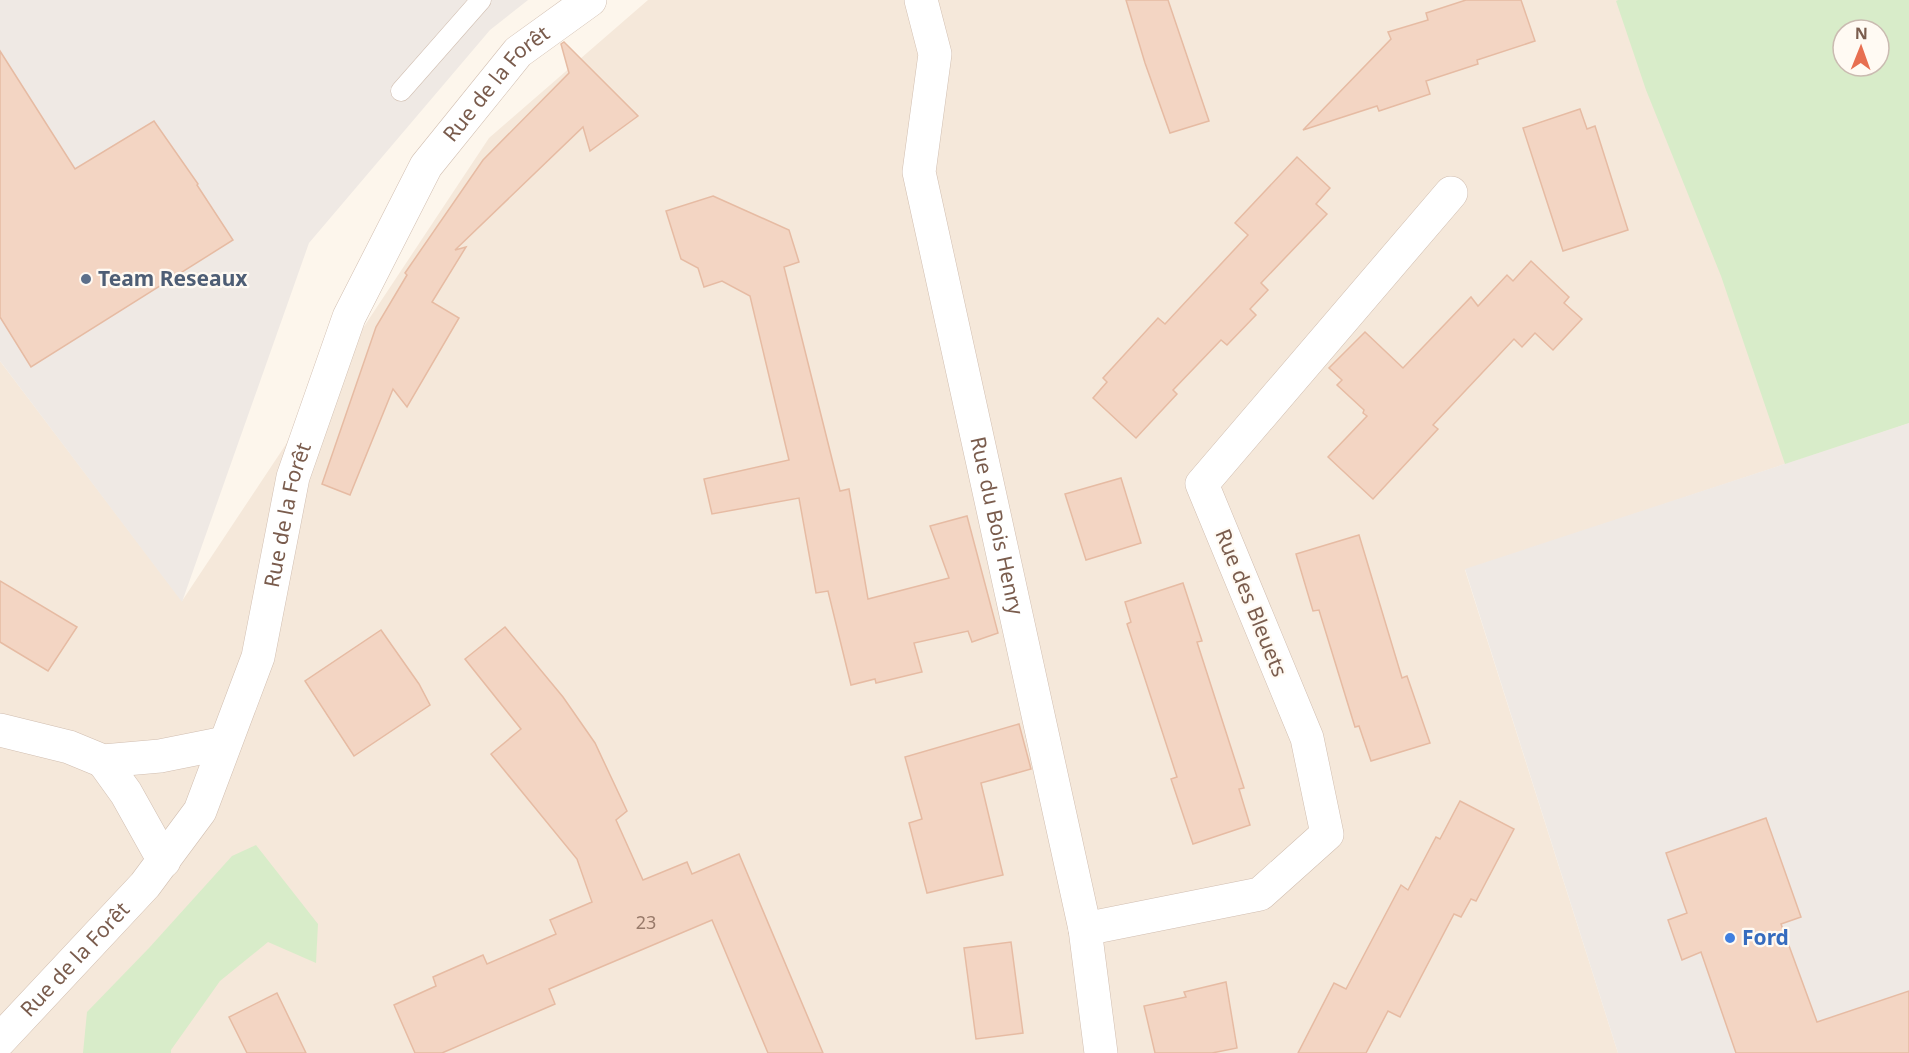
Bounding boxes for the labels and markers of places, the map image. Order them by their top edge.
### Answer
place label: Team Reseaux [98,264,248,292]
marker: Team Reseaux [79,272,93,286]
place label: Ford [1742,923,1789,951]
marker: Ford [1723,931,1737,945]

